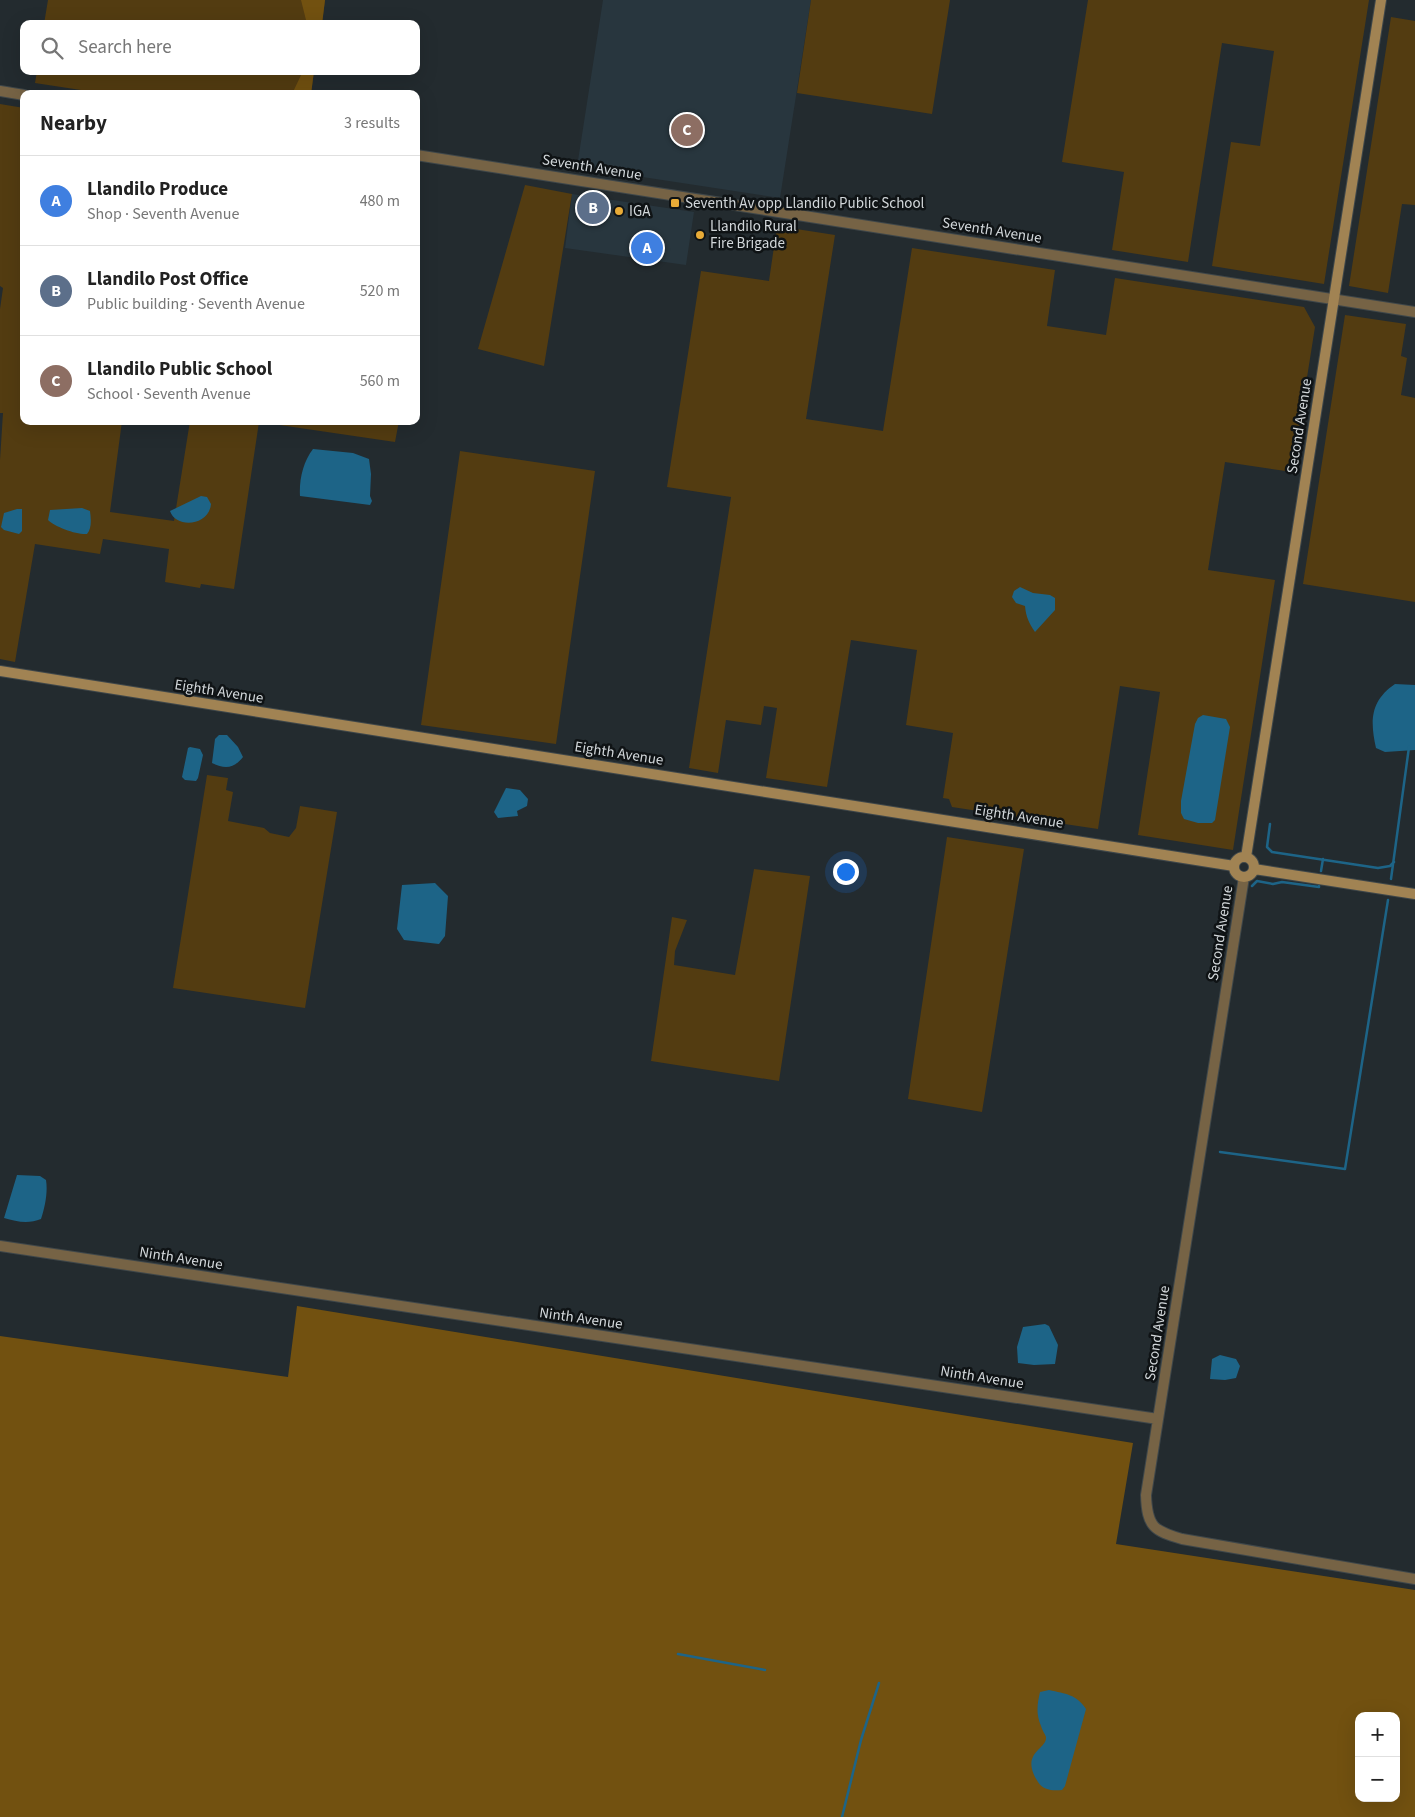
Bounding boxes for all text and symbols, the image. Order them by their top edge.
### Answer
search box [20,20,420,75]
icon: search [38,34,66,62]
text: Search here [78,34,172,61]
text: Nearby [40,108,107,138]
pin: C [671,111,703,149]
text: 3 results [344,112,400,134]
street label: Seventh Avenue [541,149,643,186]
text: Llandilo Produce [87,176,228,203]
pin: B [577,189,609,227]
text: A [51,190,61,212]
text: 480 m [360,190,400,212]
place label: Seventh Av opp Llandilo Public School [685,193,925,214]
marker: Seventh Av opp Llandilo Public School [669,197,681,209]
place label: IGA [629,201,651,222]
text: Shop · Seventh Avenue [87,203,239,225]
marker: IGA [613,205,625,217]
street label: Seventh Avenue [941,212,1043,249]
place label: Llandilo Rural Fire Brigade [710,216,797,254]
pin: A [631,229,663,267]
marker: Llandilo Rural Fire Brigade [694,229,706,241]
text: Llandilo Post Office [87,266,249,293]
text: B [51,280,61,302]
text: 520 m [360,280,400,302]
text: Public building · Seventh Avenue [87,293,305,315]
text: Llandilo Public School [87,356,272,383]
text: C [51,370,61,392]
text: 560 m [360,370,400,392]
street label: Second Avenue [1282,377,1317,475]
text: School · Seventh Avenue [87,383,251,405]
street label: Eighth Avenue [173,674,265,709]
street label: Eighth Avenue [573,736,665,771]
street label: Eighth Avenue [973,799,1065,834]
your location [833,859,859,885]
street label: Second Avenue [1203,884,1238,982]
street label: Ninth Avenue [138,1242,224,1275]
street label: Second Avenue [1140,1284,1175,1382]
street label: Ninth Avenue [538,1302,624,1335]
street label: Ninth Avenue [939,1361,1025,1394]
map controls [1355,1712,1400,1802]
button: + [1355,1712,1400,1757]
button: − [1355,1757,1400,1802]

